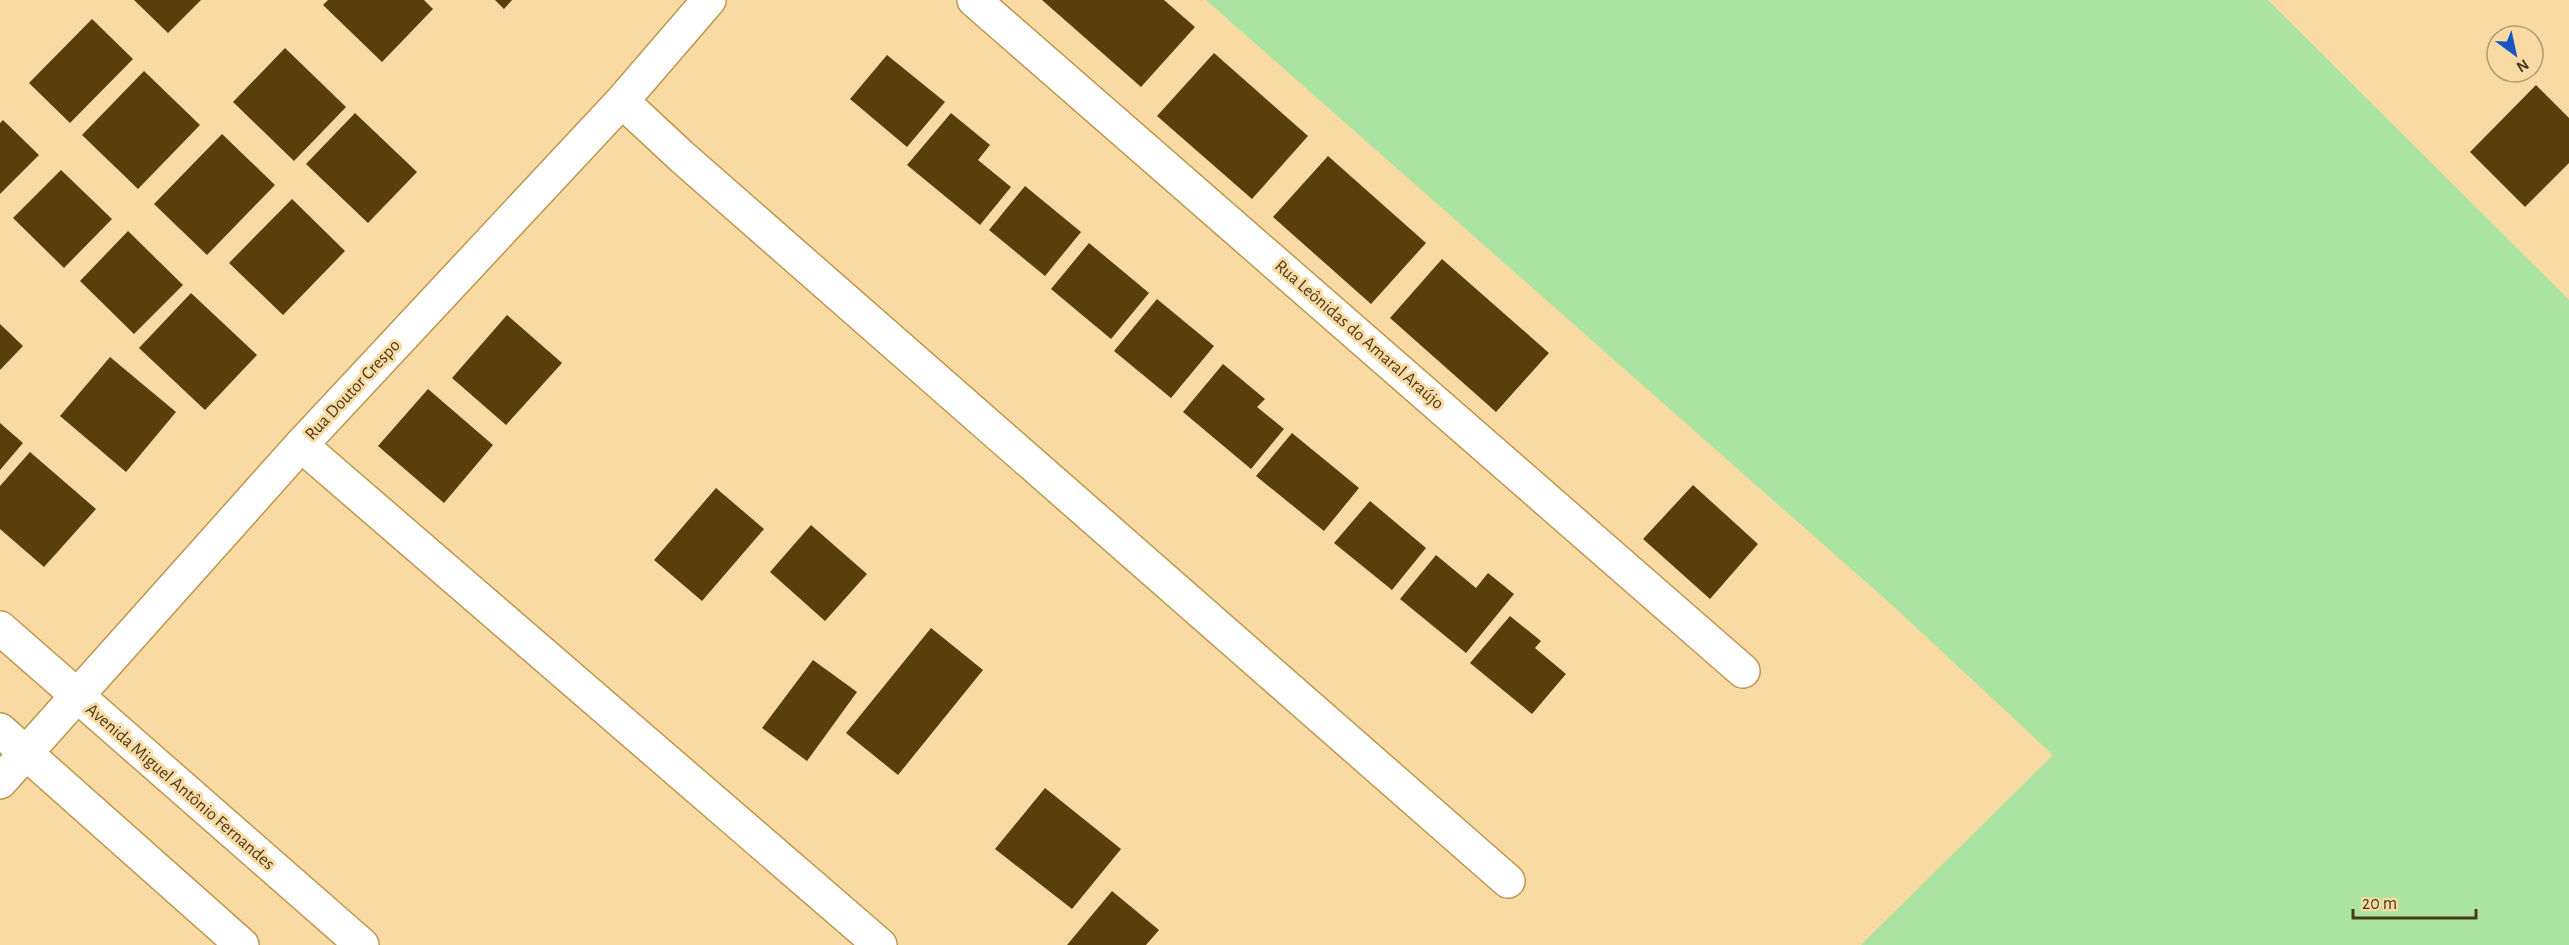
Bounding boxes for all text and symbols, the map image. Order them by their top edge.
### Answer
north arrow [2485,24,2545,84]
text: N [2514,56,2532,75]
street label: Rua Leônidas do Amaral Araújo [1271,257,1447,413]
street label: Rua Doutor Crespo [302,336,404,444]
street label: Avenida Miguel Antônio Fernandes [82,700,278,874]
scale bar [2353,882,2476,920]
text: 20 m [2362,895,2397,913]

